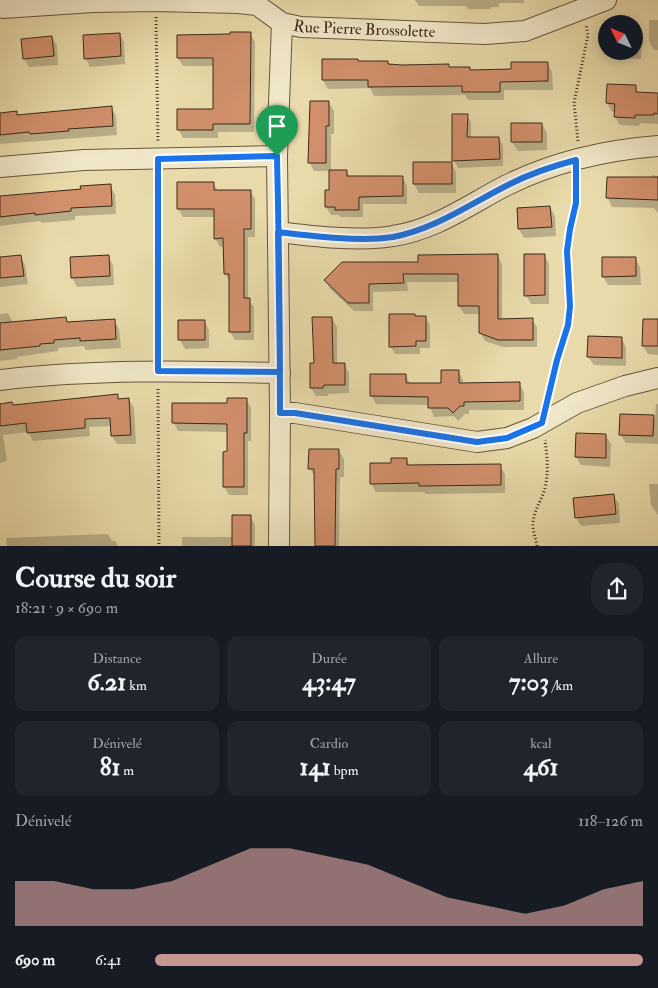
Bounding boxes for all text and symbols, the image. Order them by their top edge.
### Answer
north arrow [598,15,642,60]
map controls [598,15,643,60]
street label: Rue Pierre Brossolette [291,16,436,42]
pin [256,105,298,156]
icon: arrive [263,112,291,140]
text: Course du soir [15,561,176,596]
button: share [591,563,643,615]
text: 18:21 · 9 × 690 m [15,598,118,618]
text: Distance [93,650,141,667]
text: Durée [311,650,347,667]
text: Allure [524,650,558,667]
text: 6.21 [87,667,126,698]
text: 43:47 [302,667,356,698]
text: 7:03 [509,667,549,698]
text: km [126,677,147,694]
text: /km [549,677,573,694]
text: Dénivelé [92,735,142,752]
text: Cardio [310,735,348,752]
text: kcal [530,735,552,752]
text: 81 [100,752,120,783]
text: 141 [299,752,331,783]
text: 461 [524,752,558,783]
text: m [120,762,134,779]
text: bpm [331,762,359,779]
text: Dénivelé [15,811,71,831]
text: 118–126 m [578,811,643,831]
text: 690 m [15,950,55,970]
text: 6:41 [95,950,121,970]

